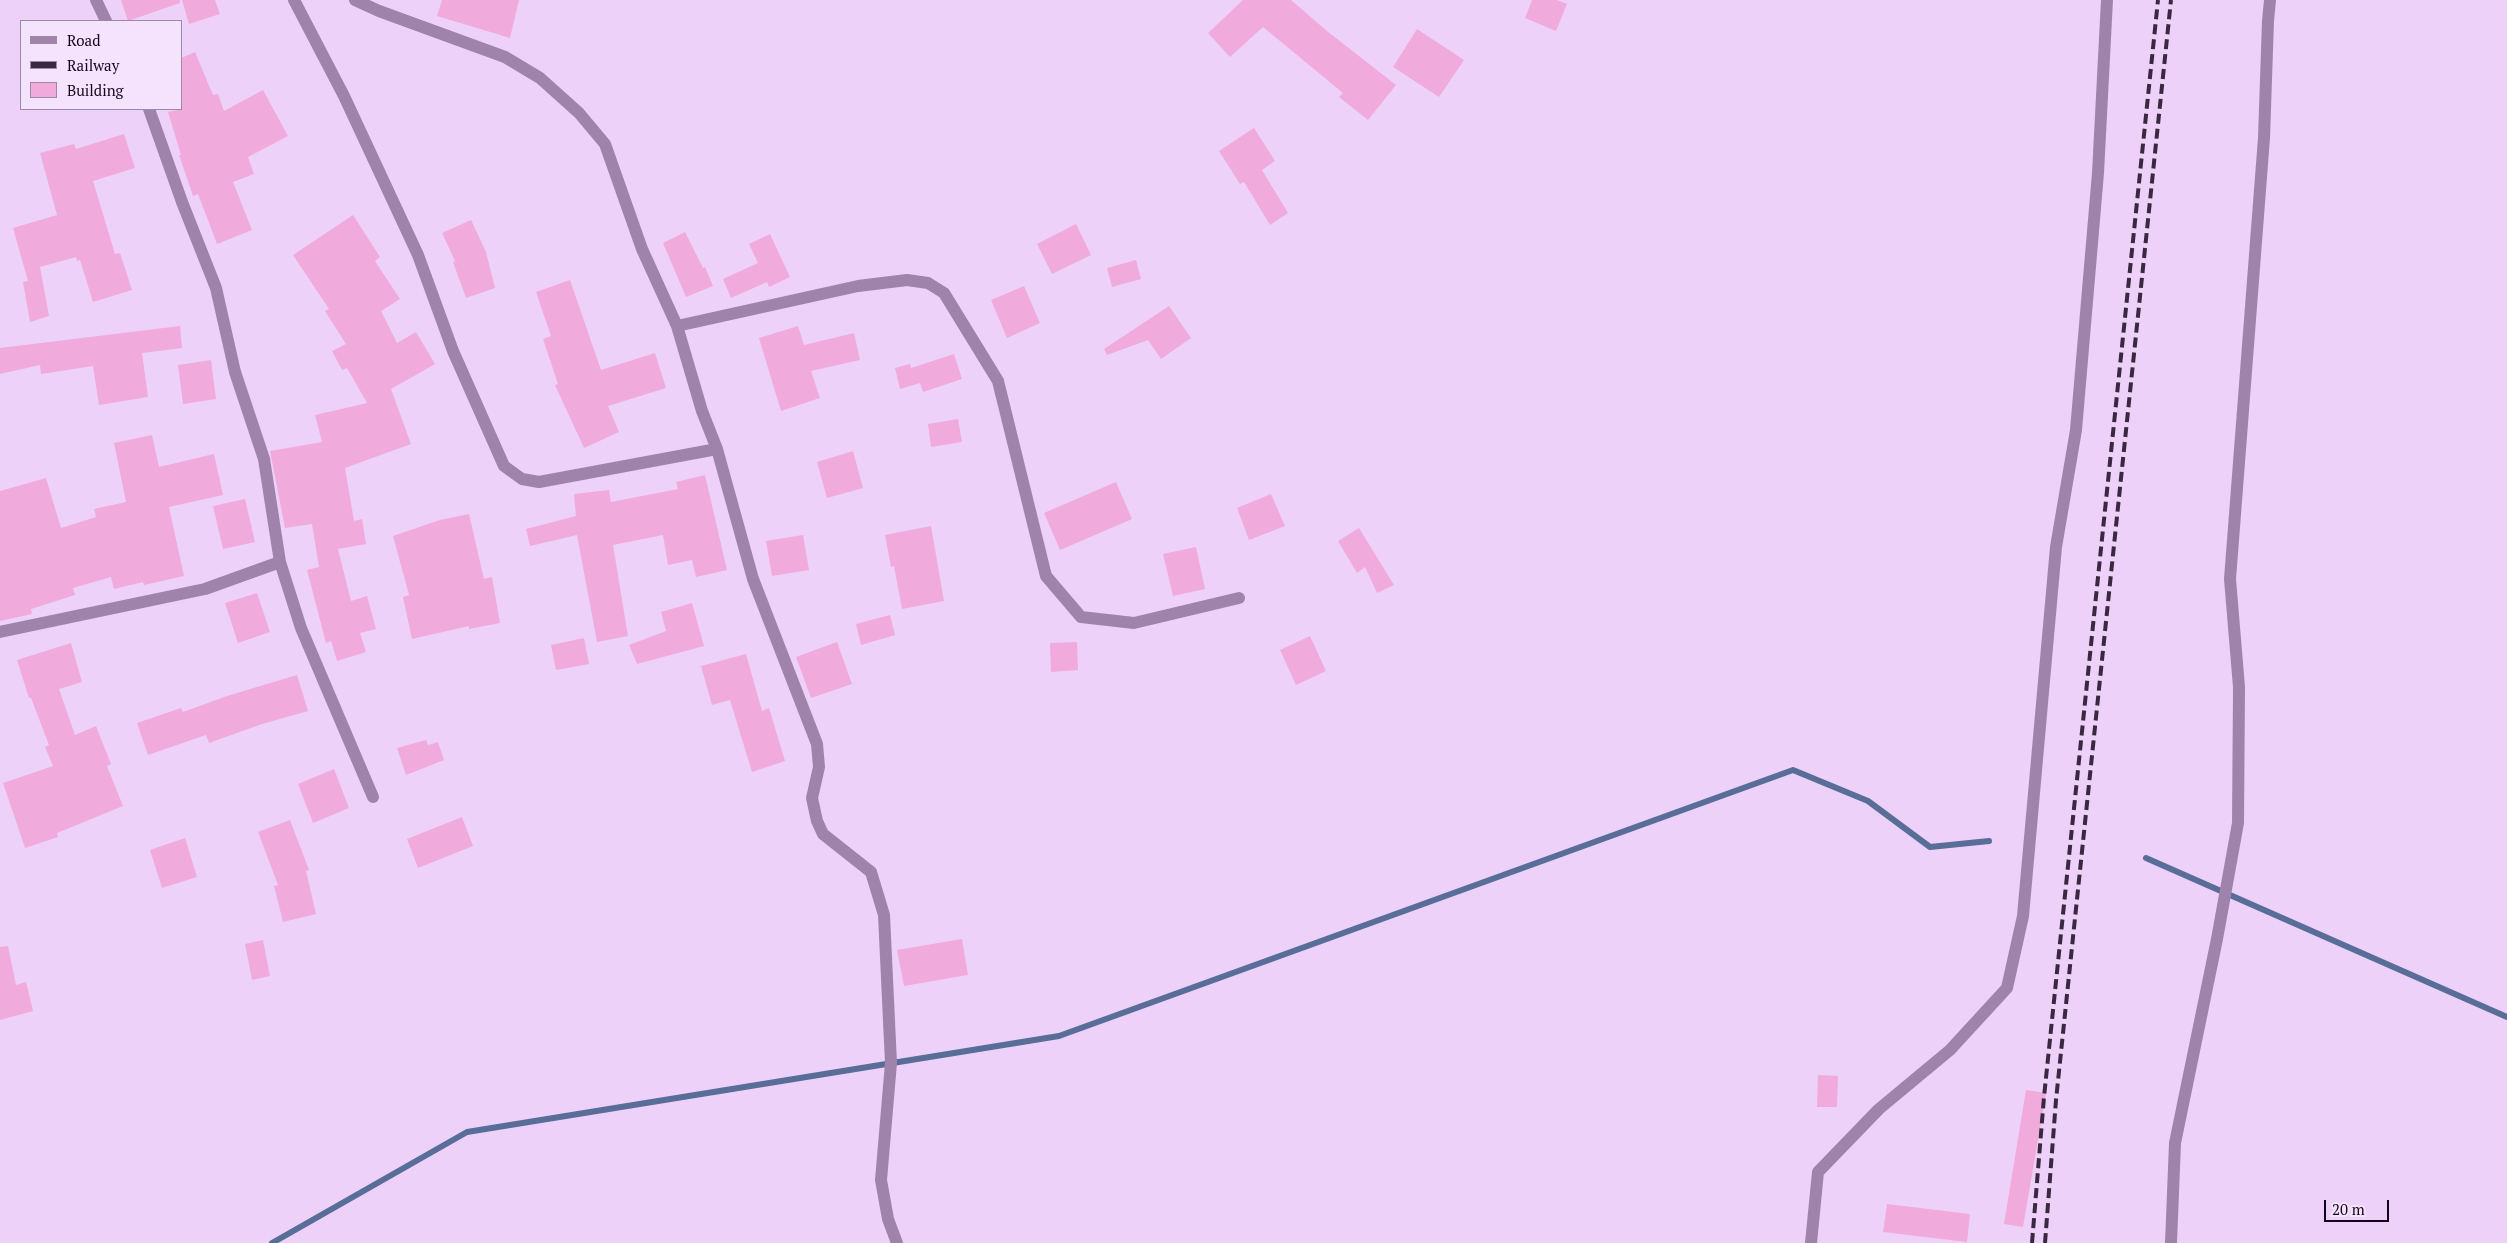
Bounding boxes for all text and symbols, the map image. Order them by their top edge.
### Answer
legend [20,20,182,110]
text: Road [67,30,100,50]
text: Railway [67,55,119,75]
text: Building [67,80,124,100]
scale bar [2327,1190,2392,1222]
text: 20 m [2332,1199,2365,1219]

